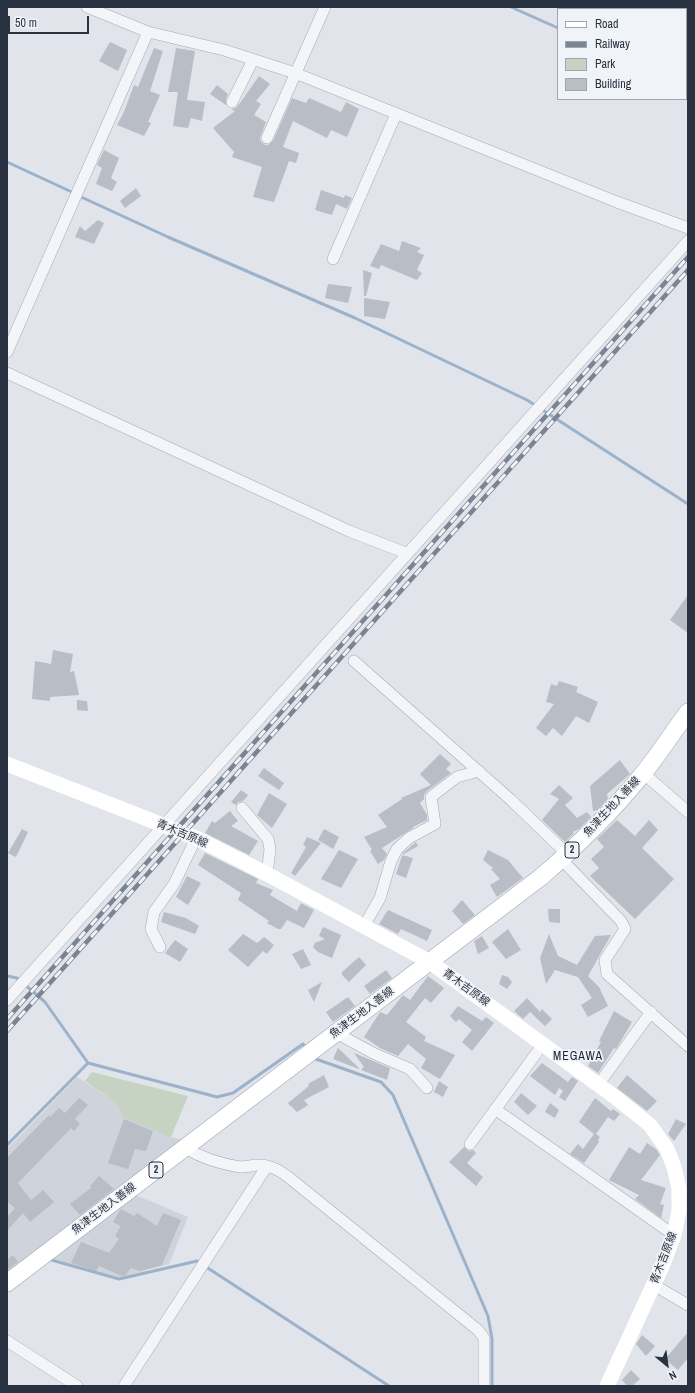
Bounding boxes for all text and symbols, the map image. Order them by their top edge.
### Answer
scale bar [10,8,91,34]
legend [557,8,687,100]
text: 50 m [15,15,37,31]
text: Road [595,16,619,32]
text: Railway [595,36,630,52]
text: Park [595,56,615,72]
text: Building [595,76,631,92]
street label: 魚津生地入善線 [581,774,643,840]
street label: 青木吉原線 [154,817,210,851]
road number: 2 [565,842,579,858]
street label: 青木吉原線 [440,966,492,1010]
street label: 魚津生地入善線 [327,985,397,1041]
district label: MEGAWA [553,1050,603,1064]
road number: 2 [149,1162,163,1178]
street label: 魚津生地入善線 [69,1181,139,1237]
street label: 青木吉原線 [648,1230,680,1286]
north arrow [647,1345,687,1385]
text: N [667,1368,679,1383]

